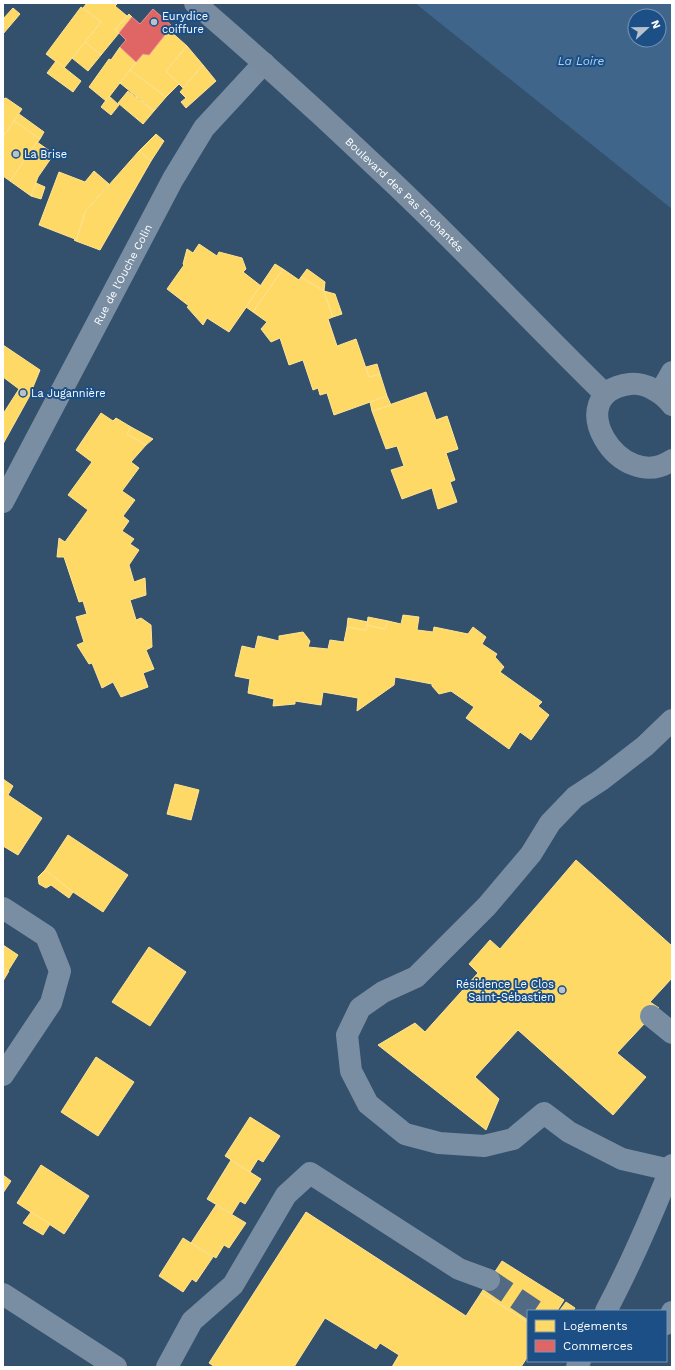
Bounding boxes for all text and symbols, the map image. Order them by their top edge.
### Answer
north arrow [627,8,667,48]
place label: Eurydice coiffure [162,10,208,36]
marker: Eurydice coiffure [149,17,159,27]
text: N [648,18,663,31]
water label: La Loire [558,54,604,68]
street label: Boulevard des Pas Enchantés [343,135,466,255]
place label: La Brise [24,148,67,161]
marker: La Brise [11,149,21,159]
street label: Rue de l'Ouche Colin [91,222,155,328]
place label: La Jugannière [31,387,106,400]
marker: La Jugannière [18,388,28,398]
place label: Résidence Le Clos Saint-Sébastien [456,978,554,1004]
marker: Résidence Le Clos Saint-Sébastien [557,985,567,995]
legend [527,1310,667,1362]
text: Logements [563,1319,628,1333]
text: Commerces [563,1339,633,1353]

